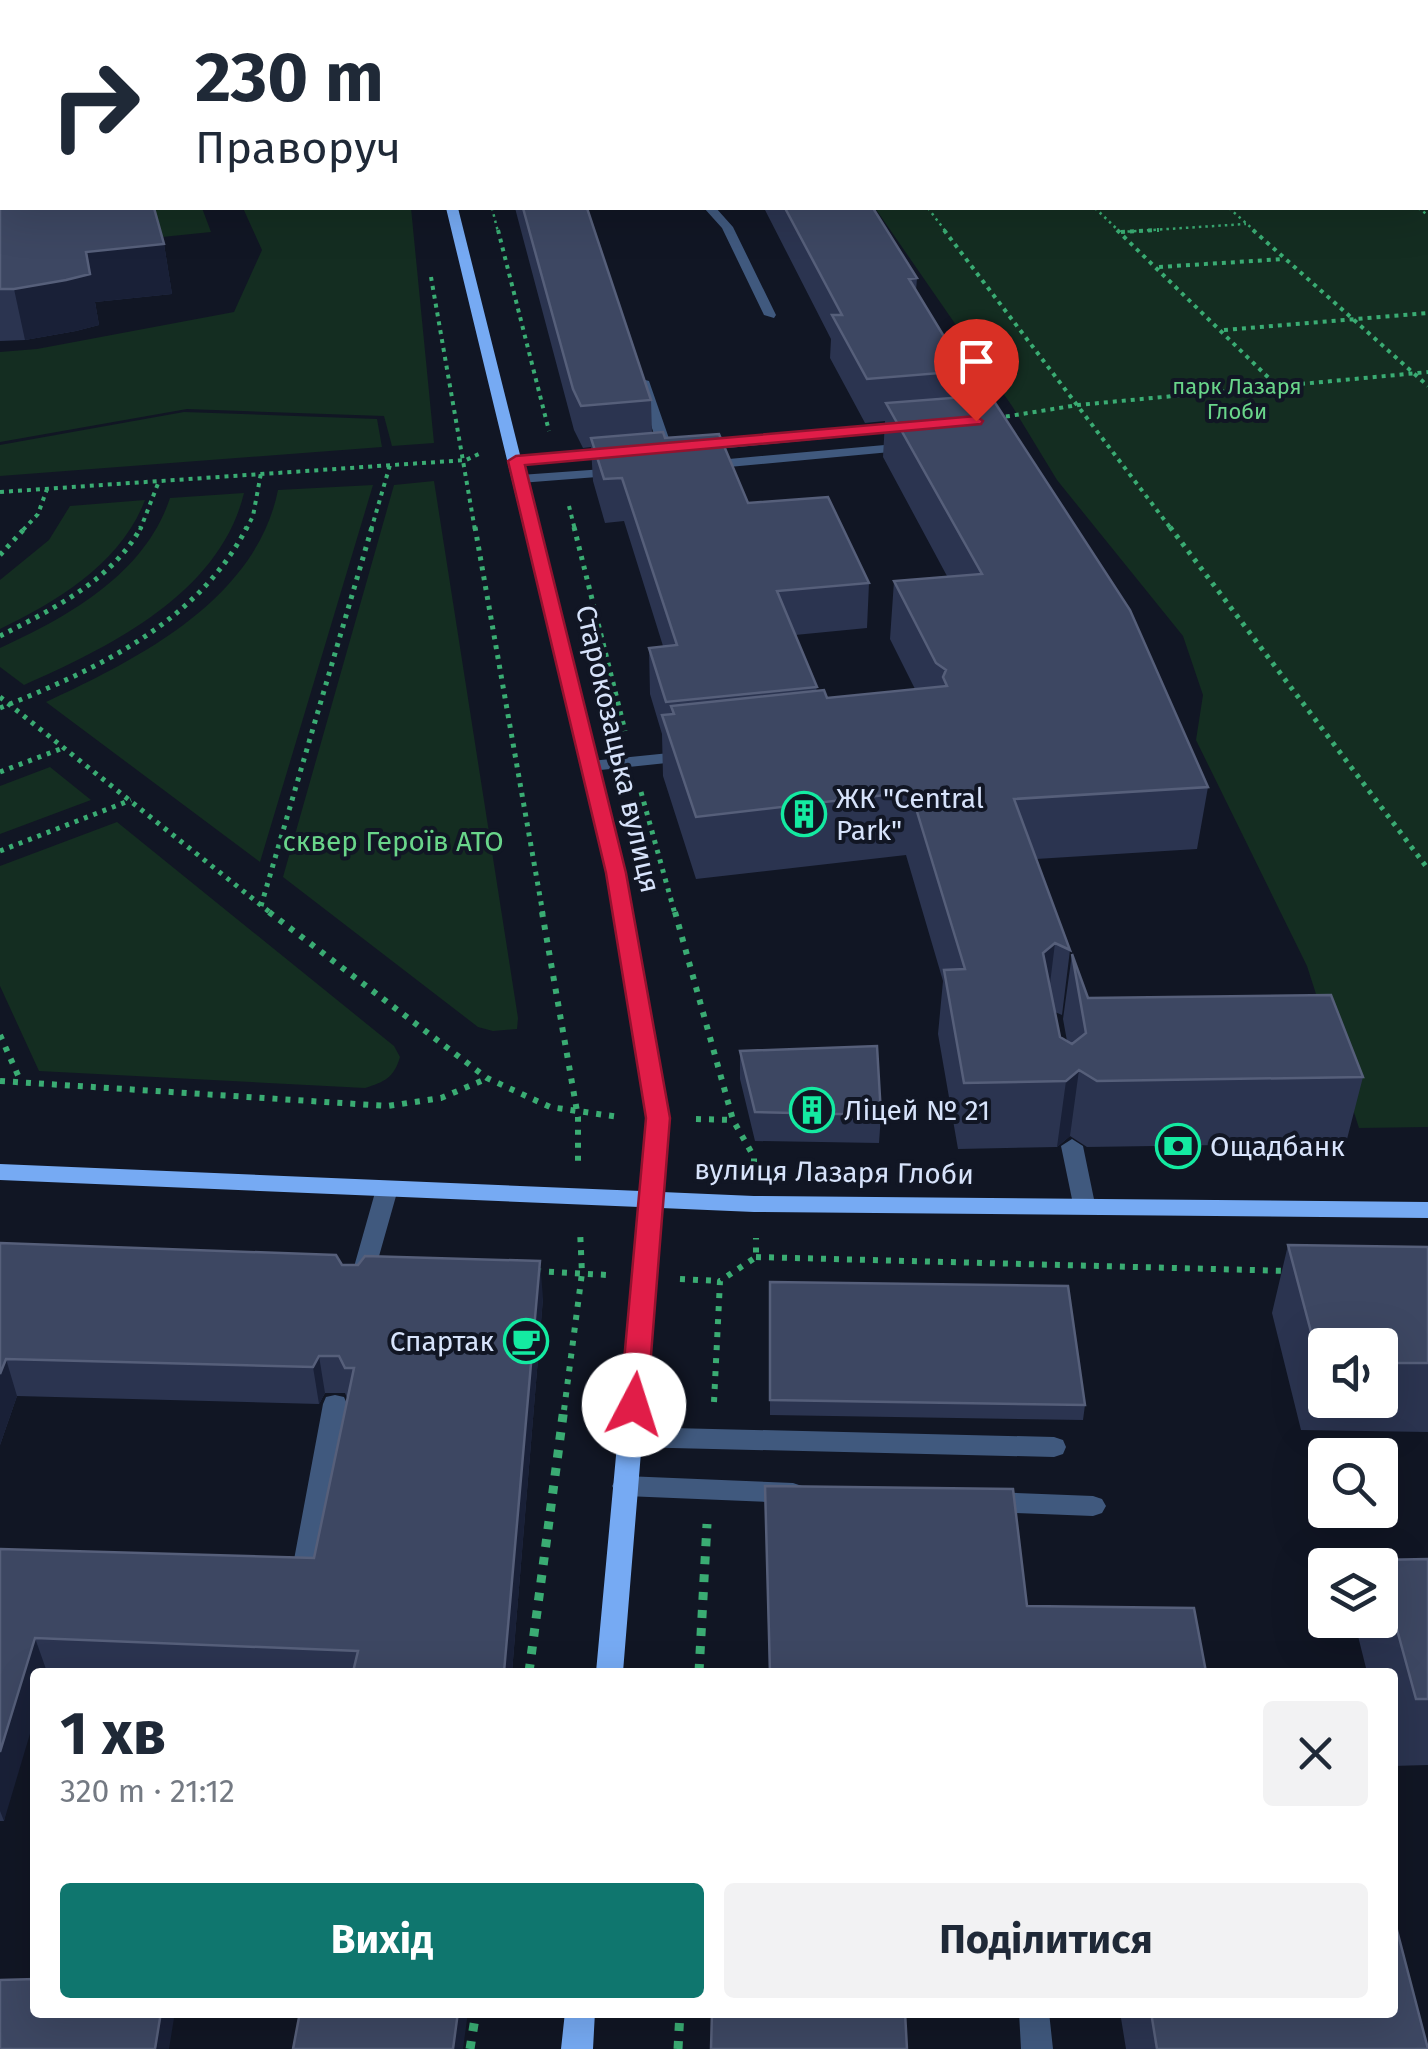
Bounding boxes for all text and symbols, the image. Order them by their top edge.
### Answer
text: 230 m [195,36,384,120]
icon: right [30,40,160,170]
text: Праворуч [195,121,401,175]
pin [934,319,1019,422]
icon: arrive [949,334,1004,389]
park label: парк Лазаря Глоби [1172,373,1302,425]
street label: Старокозацька вулиця [569,602,667,896]
place label: ЖК "Central Park" [836,782,984,847]
building icon: ЖК "Central Park" [781,791,827,837]
park label: сквер Героїв АТО [282,825,504,858]
building icon: Ліцей № 21 [789,1087,835,1133]
place label: Ліцей № 21 [844,1094,990,1127]
bank icon: Ощадбанк [1155,1123,1201,1169]
place label: Ощадбанк [1210,1130,1345,1163]
street label: вулиця Лазаря Глоби [694,1153,974,1191]
cafe icon: Спартак [503,1318,549,1364]
place label: Спартак [390,1325,494,1358]
map controls [1308,1328,1398,1638]
button: sound [1308,1328,1398,1418]
position arrow [582,1353,686,1457]
button: search [1308,1438,1398,1528]
button: layers [1308,1548,1398,1638]
text: 1 хв [60,1698,166,1770]
button: close [1263,1701,1368,1806]
text: 320 m · 21:12 [60,1772,235,1810]
button: Вихід [60,1883,704,1998]
button: Поділитися [724,1883,1368,1998]

